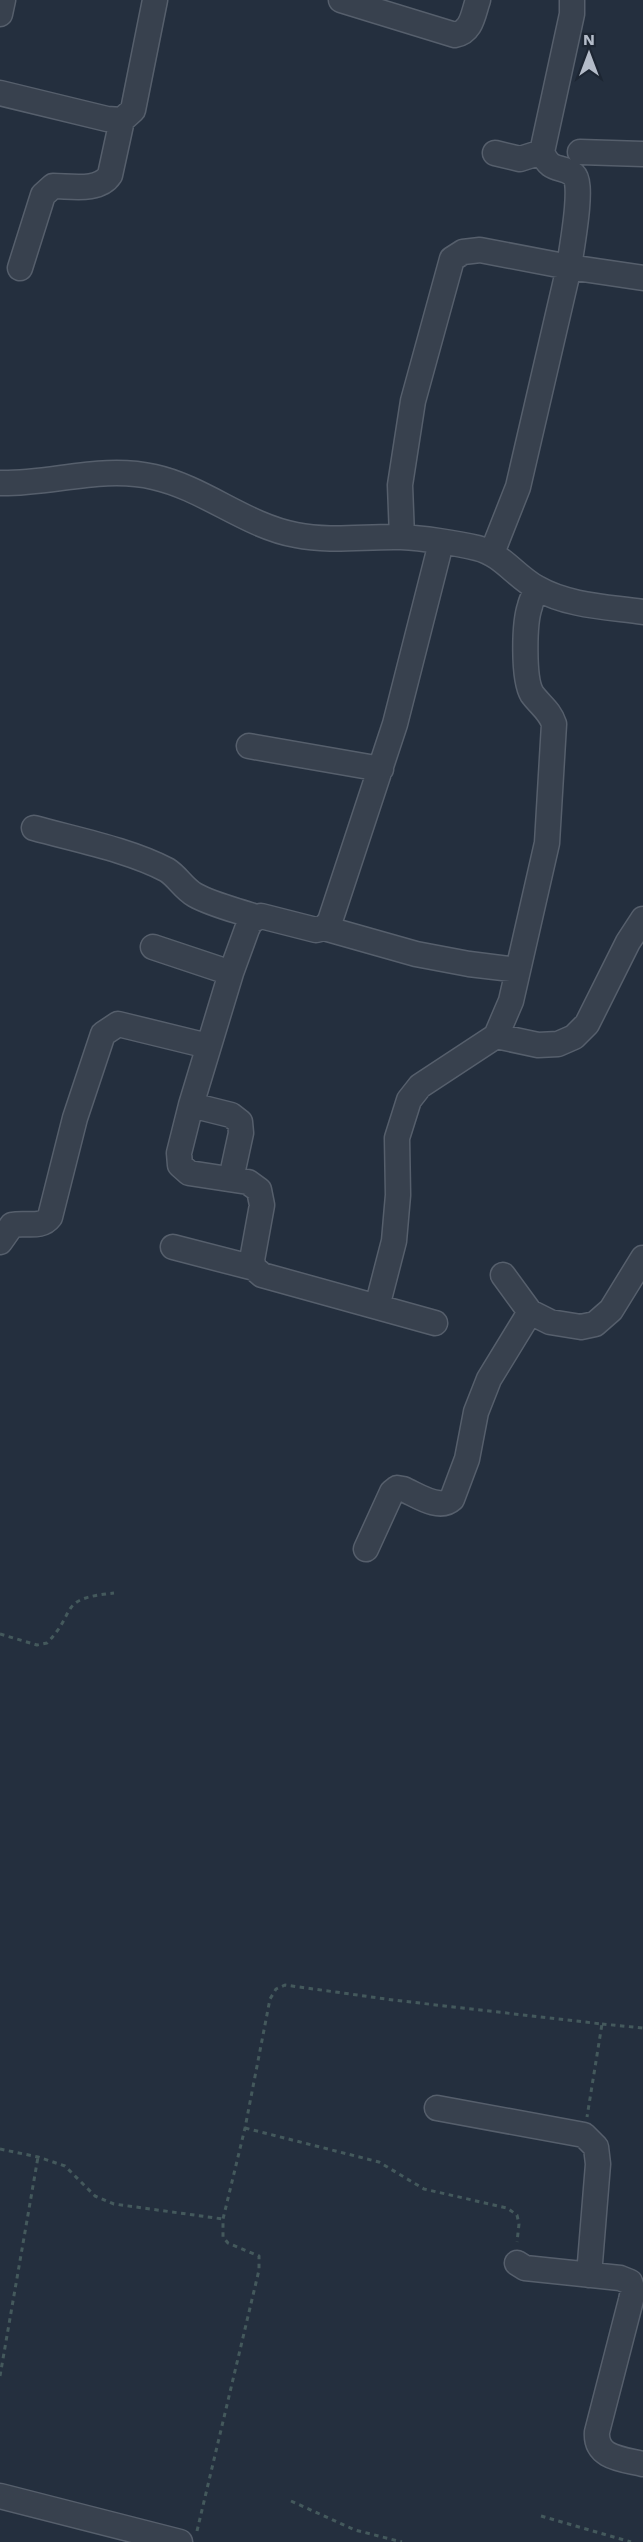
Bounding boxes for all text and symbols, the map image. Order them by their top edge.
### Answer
north arrow [559,24,619,84]
text: N [583,30,595,49]

